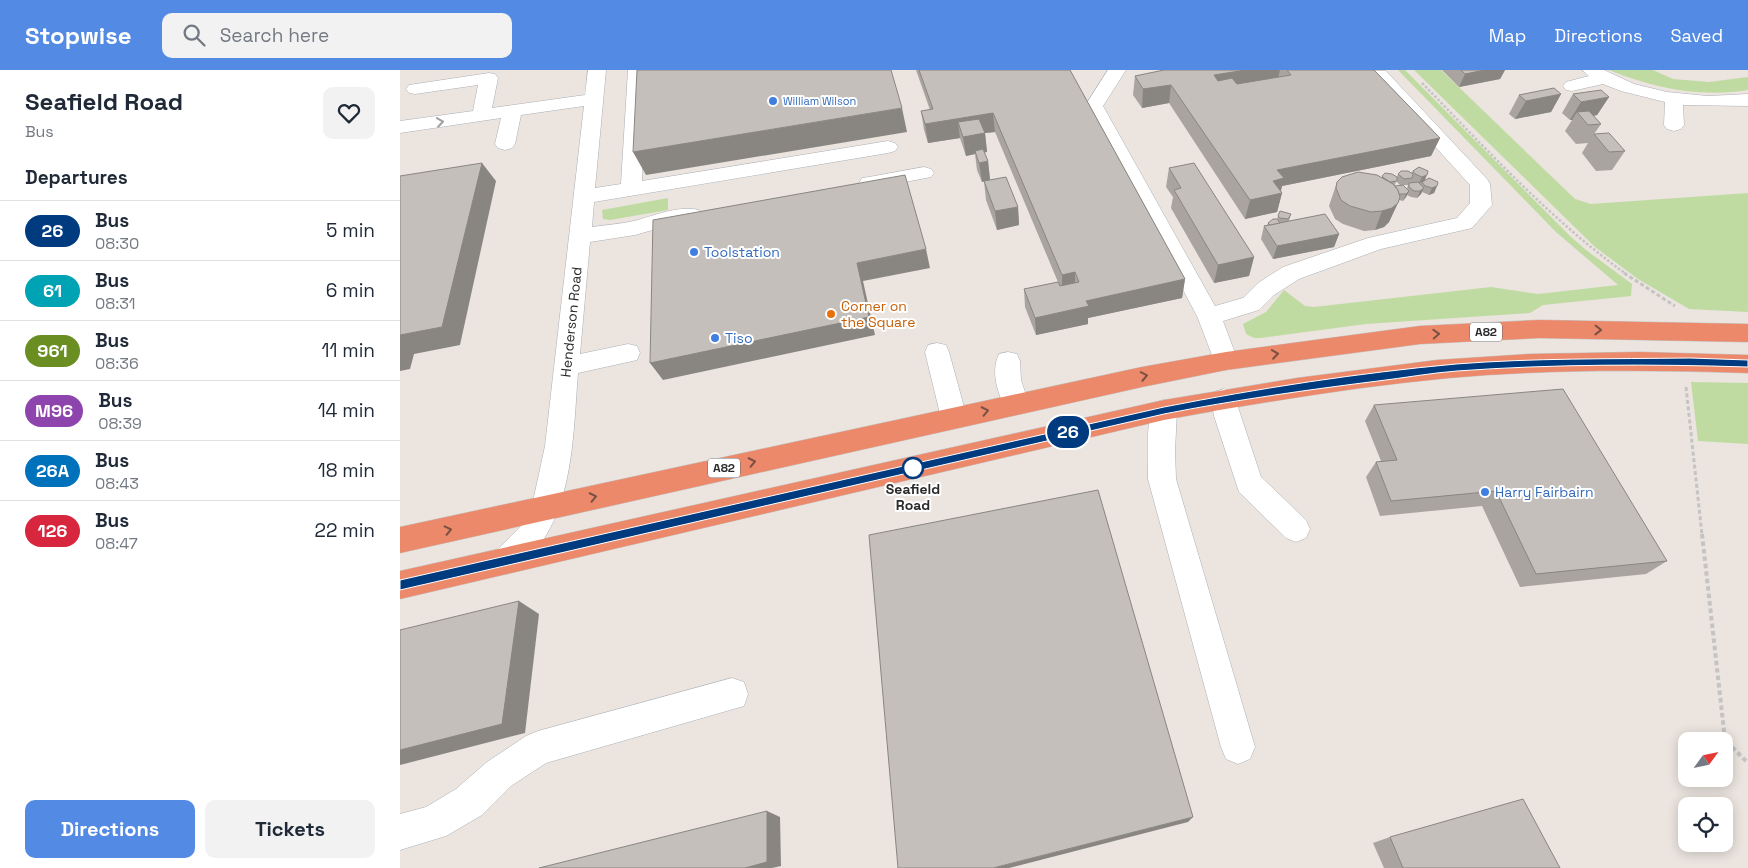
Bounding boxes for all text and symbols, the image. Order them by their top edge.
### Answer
search box [162,13,512,58]
text: Stopwise [25,20,132,51]
icon: search [180,21,208,49]
text: Search here [220,23,329,48]
text: Map [1489,24,1526,47]
text: Directions [1554,24,1643,47]
text: Saved [1671,24,1723,47]
text: Seafield Road [25,86,183,117]
button: heart [323,87,375,139]
place label: William Wilson [783,94,856,108]
marker: William Wilson [767,95,779,107]
one-way arrow [436,117,445,127]
text: Bus [25,121,54,142]
text: Departures [25,165,128,190]
text: Bus [95,208,129,233]
text: 5 min [326,218,375,243]
text: 26 [42,219,63,242]
text: 08:30 [95,233,139,254]
place label: Toolstation [704,243,780,261]
marker: Toolstation [688,246,700,258]
street label: Henderson Road [556,266,586,378]
text: Bus [95,268,129,293]
text: 6 min [326,278,375,303]
text: 61 [43,279,62,302]
text: 08:31 [95,293,135,314]
place label: Corner on the Square [841,297,915,331]
marker: Corner on the Square [825,308,837,320]
road number: A82 [1470,322,1502,342]
one-way arrow [1594,325,1602,335]
text: Bus [95,328,129,353]
place label: Tiso [725,329,753,347]
one-way arrow [1432,329,1440,340]
marker: Tiso [709,332,721,344]
text: 11 min [322,338,375,363]
text: 961 [37,339,68,362]
one-way arrow [1271,349,1279,360]
text: 08:36 [95,353,139,374]
one-way arrow [1139,372,1148,382]
text: Bus [98,388,132,413]
text: 14 min [318,398,375,423]
text: M96 [35,399,73,422]
one-way arrow [980,406,989,417]
text: 08:39 [98,413,142,434]
line badge: 26 [1046,416,1090,448]
text: 26 [1057,420,1079,443]
text: Bus [95,448,129,473]
one-way arrow [748,457,757,468]
marker: Seafield Road [902,457,924,479]
text: 18 min [318,458,375,483]
road number: A82 [708,458,740,478]
text: 26A [36,459,69,482]
text: 08:43 [95,473,139,494]
place label: Seafield Road [886,480,940,514]
place label: Harry Fairbairn [1495,483,1594,501]
marker: Harry Fairbairn [1479,486,1491,498]
one-way arrow [589,492,598,503]
text: Bus [95,508,129,533]
text: 22 min [315,518,375,543]
text: 126 [38,519,67,542]
one-way arrow [443,525,452,536]
text: 08:47 [95,533,138,554]
north arrow [1678,732,1732,788]
map controls [1678,732,1733,852]
button: locate [1678,797,1733,852]
button: Directions [25,800,195,858]
button: Tickets [205,800,375,858]

